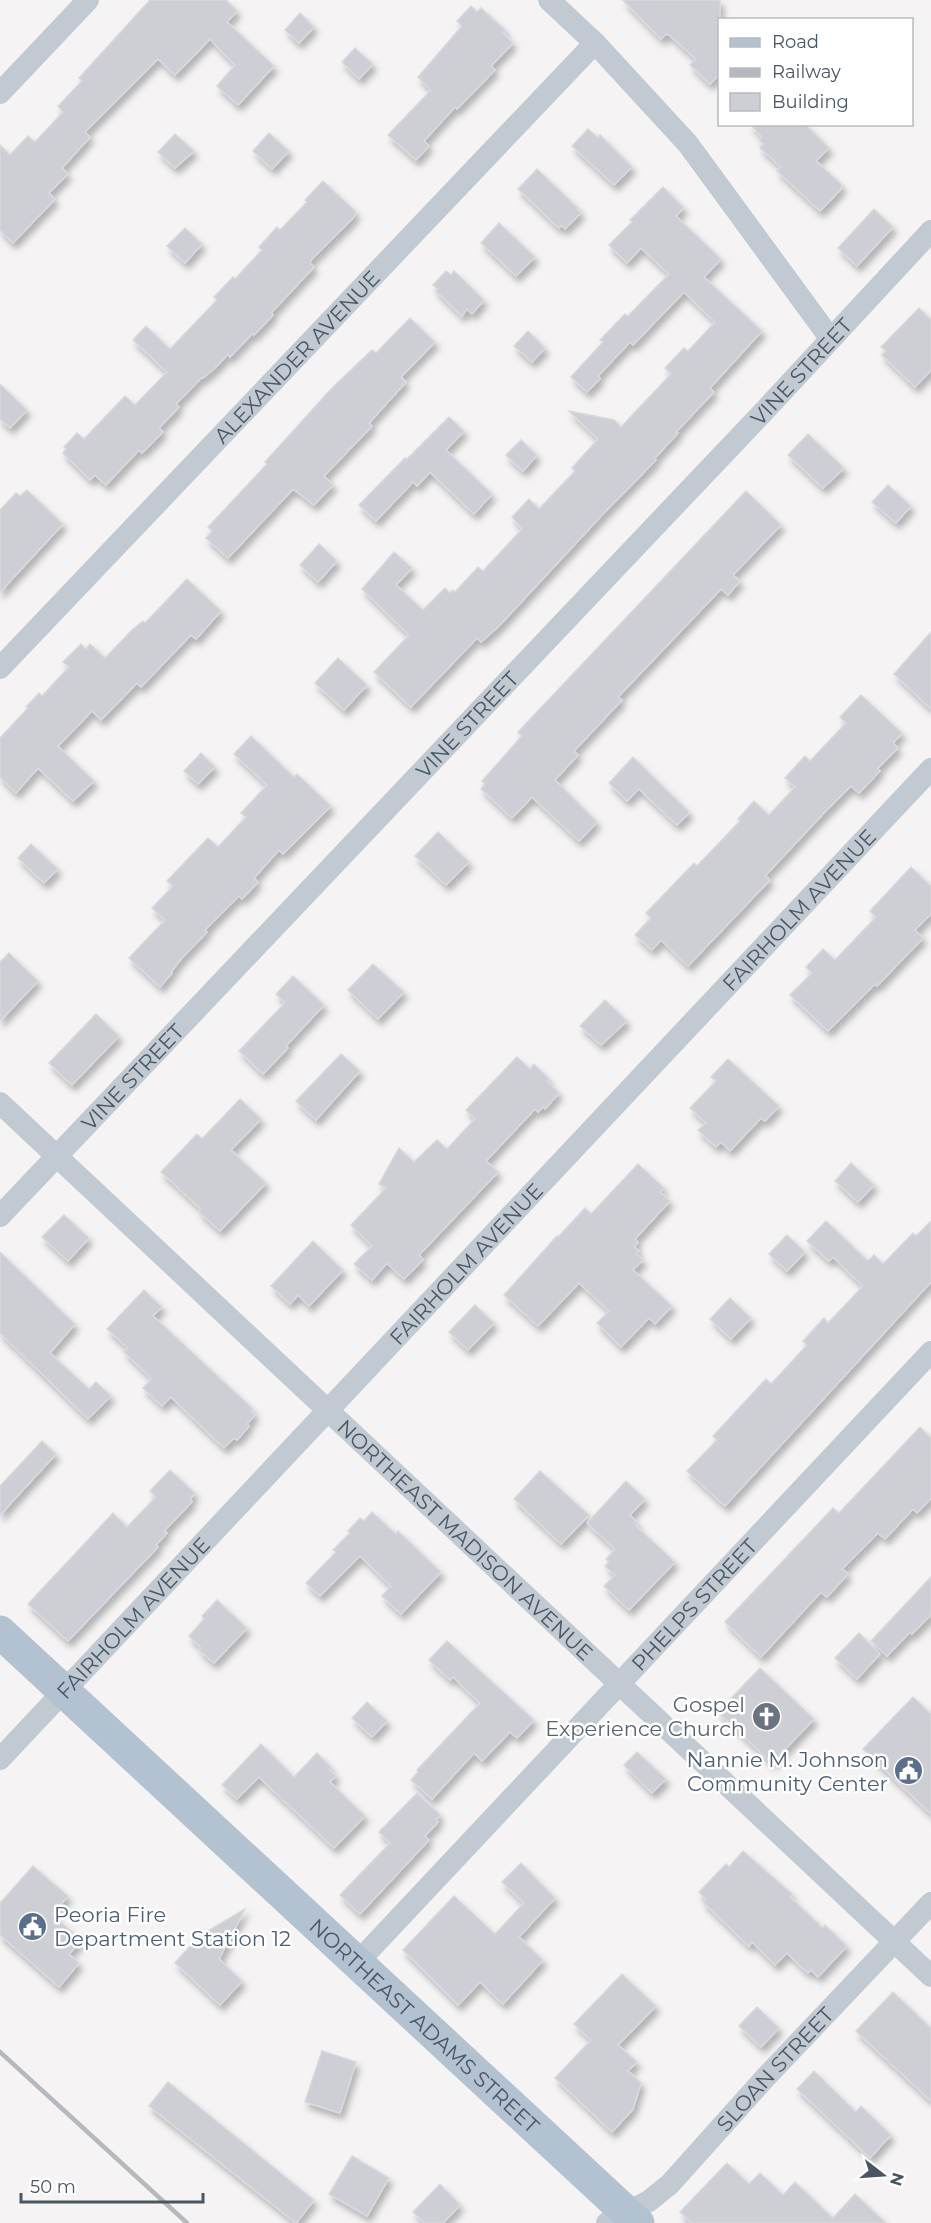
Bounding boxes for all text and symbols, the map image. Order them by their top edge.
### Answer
legend [718,18,913,126]
text: Road [772,31,819,53]
text: Railway [772,61,841,83]
text: Building [772,91,849,113]
street label: ALEXANDER AVENUE [208,265,385,448]
street label: VINE STREET [745,312,857,430]
street label: VINE STREET [410,666,523,783]
street label: FAIRHOLM AVENUE [717,824,881,996]
street label: VINE STREET [76,1018,189,1135]
street label: FAIRHOLM AVENUE [384,1178,548,1350]
street label: NORTHEAST MADISON AVENUE [333,1414,598,1665]
street label: FAIRHOLM AVENUE [51,1532,215,1704]
street label: PHELPS STREET [626,1533,762,1676]
place label: Gospel Experience Church [545,1692,745,1741]
church icon: Gospel Experience Church [750,1700,782,1732]
place label: Nannie M. Johnson Community Center [687,1747,888,1796]
public building icon: Nannie M. Johnson Community Center [893,1755,925,1787]
place label: Peoria Fire Department Station 12 [54,1902,291,1951]
public building icon: Peoria Fire Department Station 12 [17,1910,49,1942]
street label: NORTHEAST ADAMS STREET [305,1913,545,2138]
street label: SLOAN STREET [711,2002,838,2136]
north arrow [853,2145,913,2205]
scale bar [21,2166,202,2204]
text: N [886,2170,908,2188]
text: 50 m [30,2176,76,2198]

